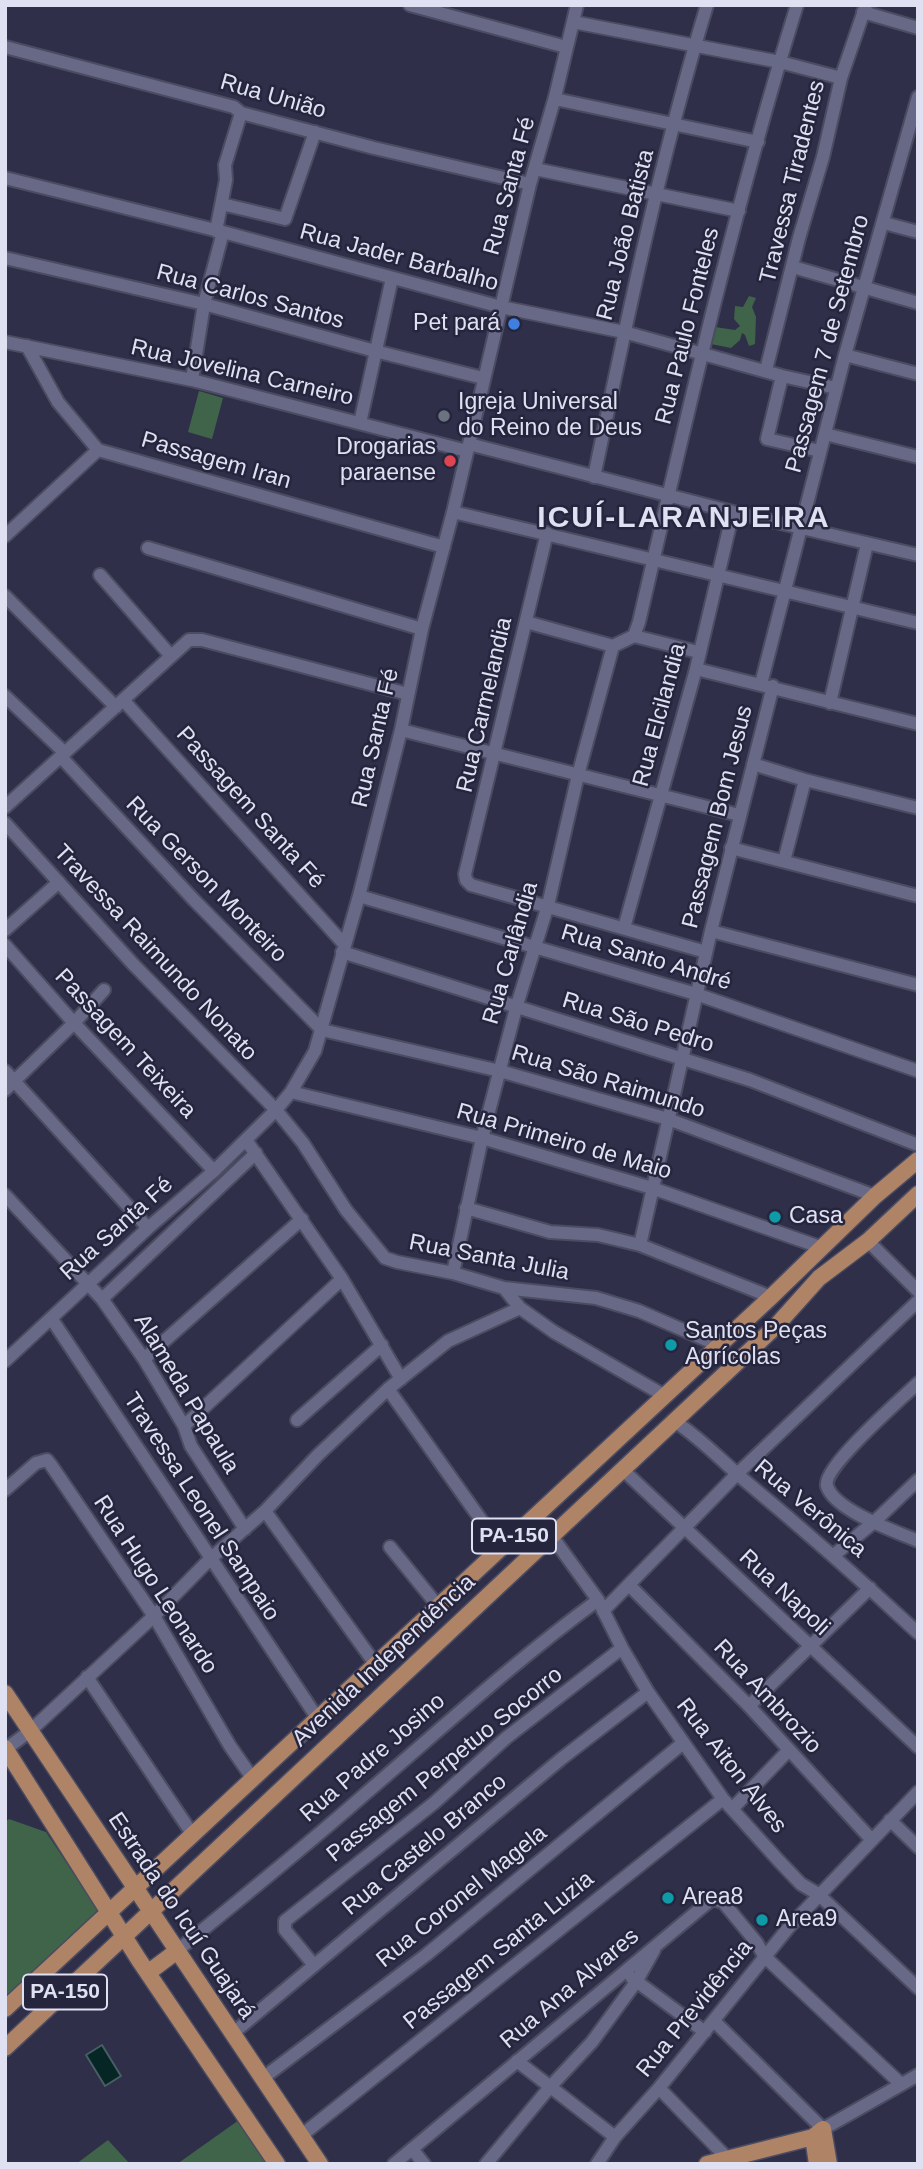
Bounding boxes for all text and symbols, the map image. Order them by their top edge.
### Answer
street label: Rua União [217,69,329,125]
street label: Travessa Tiradentes [754,78,832,286]
street label: Rua Santa Fé [478,114,542,258]
street label: Rua João Batista [591,147,661,323]
street label: Passagem 7 de Setembro [780,212,876,476]
street label: Rua Jader Barbalho [297,218,501,298]
street label: Rua Paulo Fonteles [650,225,726,427]
street label: Rua Carlos Santos [153,259,347,335]
place label: Pet pará [413,310,500,338]
marker: Pet pará [506,316,522,332]
street label: Rua Jovelina Carneiro [128,334,356,412]
place label: Igreja Universal do Reino de Deus [458,389,642,443]
marker: Igreja Universal do Reino de Deus [436,408,452,424]
street label: Passagem Iran [138,426,294,496]
place label: Drogarias paraense [336,434,436,488]
marker: Drogarias paraense [442,453,458,469]
district label: ICUÍ-LARANJEIRA [539,501,829,537]
street label: Rua Carmelandia [451,615,519,795]
street label: Rua Elcilandia [628,640,692,790]
street label: Rua Santa Fé [347,666,405,810]
street label: Passagem Bom Jesus [677,703,759,931]
street label: Passagem Santa Fé [170,721,330,895]
street label: Rua Gerson Monteiro [120,791,292,969]
street label: Travessa Raimundo Nonato [48,839,262,1067]
street label: Rua Carlândia [477,879,545,1027]
street label: Rua Santo André [558,919,734,997]
street label: Passagem Teixeira [49,964,201,1124]
street label: Rua São Pedro [559,987,717,1059]
street label: Rua São Raimundo [508,1039,708,1125]
street label: Rua Primeiro de Maio [453,1098,675,1186]
street label: Rua Santa Fé [55,1171,179,1287]
place label: Casa [789,1203,843,1231]
marker: Casa [767,1209,783,1225]
street label: Rua Santa Julia [407,1229,571,1287]
street label: Alameda Papaula [127,1309,245,1479]
place label: Santos Peças Agrícolas [685,1318,827,1372]
marker: Santos Peças Agrícolas [663,1337,679,1353]
street label: Travessa Leonel Sampaio [117,1388,285,1626]
street label: Rua Verônica [748,1454,872,1564]
street label: Rua Hugo Leonardo [87,1491,223,1679]
road number: PA-150 [472,1518,556,1554]
street label: Rua Napoli [733,1544,835,1642]
street label: Avenida Independência [287,1569,481,1753]
street label: Rua Ambrozio [707,1634,827,1760]
street label: Passagem Perpetuo Socorro [322,1661,568,1869]
street label: Rua Padre Josino [295,1688,451,1828]
street label: Rua Aiton Alves [670,1693,792,1839]
street label: Rua Castelo Branco [337,1768,513,1922]
street label: Estrada do Icuí Guajará [102,1808,260,2024]
street label: Rua Coronel Magela [371,1820,553,1974]
street label: Passagem Santa Luzia [398,1866,600,2036]
place label: Area8 [682,1884,743,1912]
marker: Area8 [660,1890,676,1906]
place label: Area9 [776,1906,837,1934]
marker: Area9 [754,1912,770,1928]
street label: Rua Ana Alvares [495,1923,645,2055]
street label: Rua Previdência [631,1935,759,2083]
road number: PA-150 [23,1974,107,2010]

